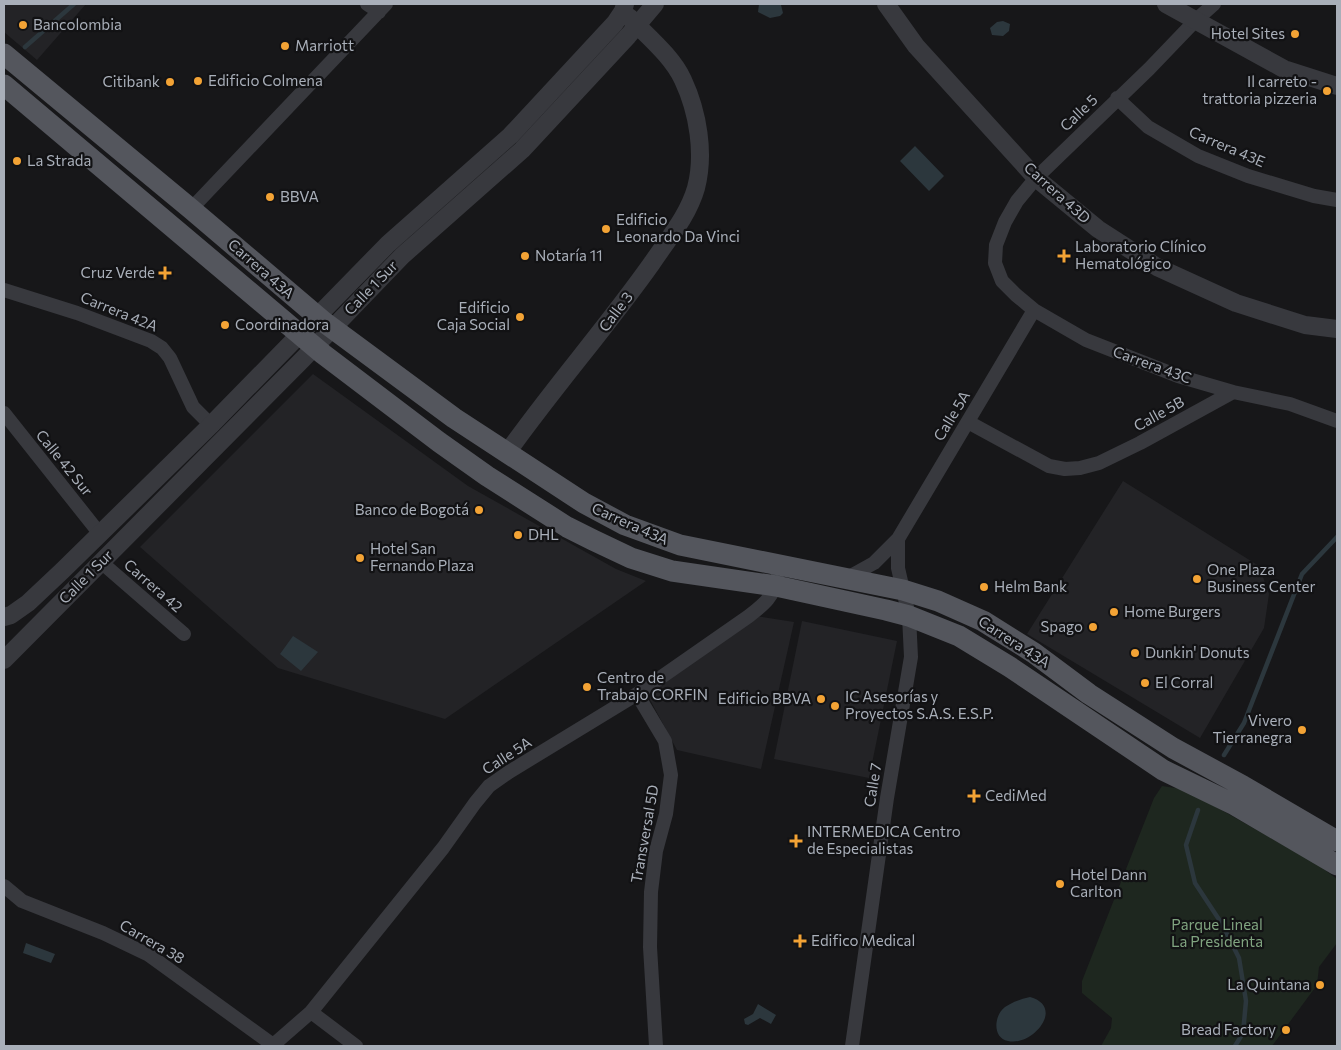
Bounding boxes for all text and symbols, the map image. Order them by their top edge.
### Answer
place label: Bancolombia [33,15,122,33]
marker: Bancolombia [17,19,29,31]
place label: Hotel Sites [1211,24,1285,42]
marker: Hotel Sites [1289,28,1301,40]
place label: Marriott [295,36,354,54]
marker: Marriott [279,40,291,52]
place label: Edificio Colmena [208,71,323,89]
place label: Citibank [102,72,160,90]
place label: Il carreto - trattoria pizzeria [1202,72,1317,107]
marker: Edificio Colmena [192,75,204,87]
marker: Citibank [164,76,176,88]
marker: Il carreto - trattoria pizzeria [1321,85,1333,97]
street label: Calle 5 [1056,90,1101,134]
street label: Carrera 43E [1187,122,1268,170]
place label: La Strada [27,151,91,169]
marker: La Strada [11,155,23,167]
street label: Carrera 43D [1021,158,1095,227]
place label: BBVA [280,187,319,205]
marker: BBVA [264,191,276,203]
place label: Edificio Leonardo Da Vinci [616,210,740,245]
marker: Edificio Leonardo Da Vinci [600,223,612,235]
street label: Carrera 43A [225,235,298,302]
place label: Laboratorio Clínico Hematológico [1075,237,1206,272]
place label: Notaría 11 [535,246,603,264]
marker: Laboratorio Clínico Hematológico [1057,249,1071,263]
marker: Notaría 11 [519,250,531,262]
street label: Calle 1 Sur [340,256,401,318]
place label: Cruz Verde [81,263,155,281]
marker: Cruz Verde [159,267,171,279]
street label: Carrera 42A [78,287,161,335]
street label: Calle 3 [594,288,636,335]
place label: Edificio Caja Social [437,298,510,333]
marker: Edificio Caja Social [514,311,526,323]
place label: Coordinadora [235,315,329,333]
marker: Coordinadora [219,319,231,331]
street label: Carrera 43C [1111,342,1194,387]
street label: Calle 5A [929,387,973,444]
street label: Calle 5B [1130,392,1187,434]
street label: Calle 42 Sur [33,426,97,499]
street label: Carrera 43A [589,498,671,548]
place label: Banco de Bogotá [355,500,469,518]
marker: Banco de Bogotá [473,504,485,516]
place label: DHL [528,525,559,543]
marker: DHL [512,529,524,541]
place label: Hotel San Fernando Plaza [370,539,474,574]
street label: Calle 1 Sur [55,546,116,607]
marker: Hotel San Fernando Plaza [354,552,366,564]
street label: Carrera 42 [121,555,187,615]
place label: One Plaza Business Center [1207,560,1315,595]
marker: One Plaza Business Center [1191,573,1203,585]
place label: Helm Bank [994,577,1067,595]
marker: Helm Bank [978,581,990,593]
place label: Home Burgers [1124,602,1221,620]
marker: Home Burgers [1108,606,1120,618]
street label: Carrera 43A [975,611,1054,671]
place label: Spago [1041,617,1083,635]
marker: Spago [1087,621,1099,633]
place label: Dunkin' Donuts [1145,643,1250,661]
marker: Dunkin' Donuts [1129,647,1141,659]
place label: Centro de Trabajo CORFIN [597,668,708,703]
place label: El Corral [1155,673,1213,691]
marker: El Corral [1139,677,1151,689]
marker: Centro de Trabajo CORFIN [581,681,593,693]
place label: IC Asesorías y Proyectos S.A.S. E.S.P. [845,687,994,722]
place label: Edificio BBVA [718,689,811,707]
marker: Edificio BBVA [815,693,827,705]
marker: IC Asesorías y Proyectos S.A.S. E.S.P. [829,700,841,712]
place label: Vivero Tierranegra [1213,711,1292,746]
marker: Vivero Tierranegra [1296,724,1308,736]
street label: Calle 5A [478,733,534,778]
street label: Calle 7 [860,761,884,808]
street label: Transversal 5D [627,783,662,884]
place label: CediMed [985,786,1047,804]
marker: CediMed [967,789,981,803]
place label: INTERMEDICA Centro de Especialistas [807,822,961,857]
marker: INTERMEDICA Centro de Especialistas [789,834,803,848]
place label: Hotel Dann Carlton [1070,865,1147,900]
marker: Hotel Dann Carlton [1054,878,1066,890]
street label: Carrera 38 [117,915,188,967]
park label: Parque Lineal La Presidenta [1171,915,1263,950]
place label: Edifico Medical [811,931,915,949]
marker: Edifico Medical [793,934,807,948]
place label: La Quintana [1227,975,1310,993]
marker: La Quintana [1314,979,1326,991]
place label: Bread Factory [1181,1020,1276,1038]
marker: Bread Factory [1280,1024,1292,1036]

